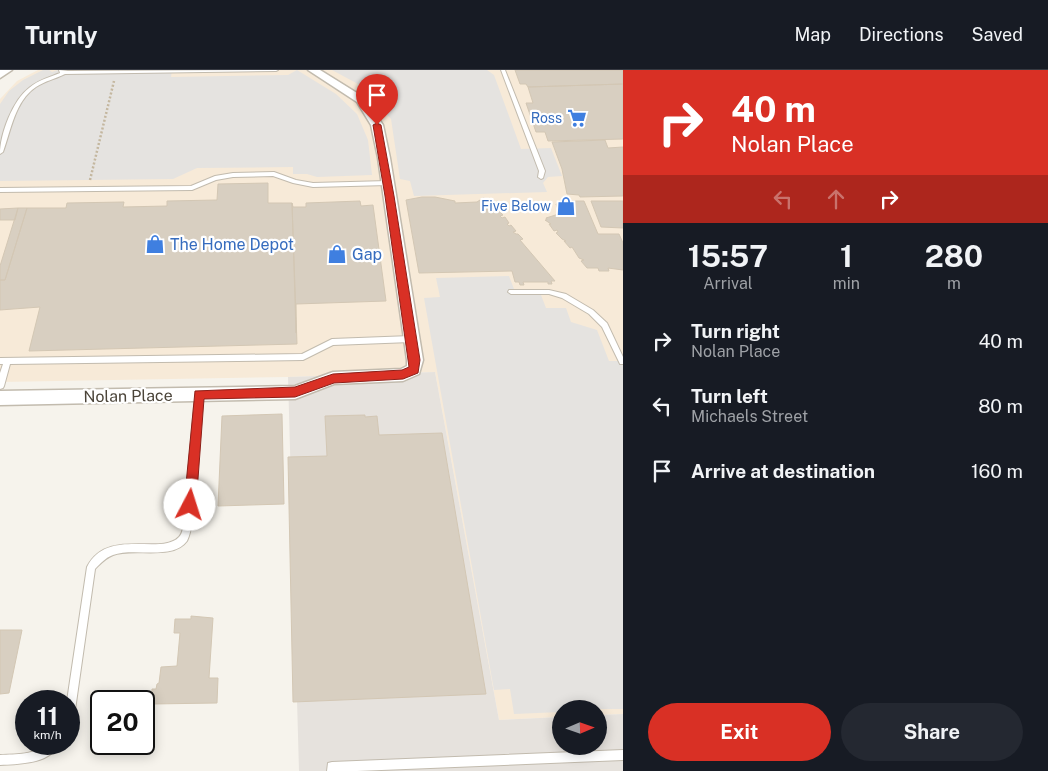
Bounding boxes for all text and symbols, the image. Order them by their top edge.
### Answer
text: Turnly [25,21,98,49]
text: Map [794,24,831,45]
text: Directions [859,24,944,45]
text: Saved [972,24,1023,45]
pin [356,74,398,125]
icon: arrive [363,81,391,109]
text: 40 m [731,89,816,130]
icon: right [648,90,713,155]
supermarket icon: Ross [566,107,588,129]
place label: Ross [531,110,562,126]
text: Nolan Place [731,131,854,157]
icon: left [769,185,797,213]
icon: ahead [822,185,850,213]
icon: right [875,185,903,213]
shop icon: Five Below [555,195,577,217]
place label: Five Below [481,198,551,214]
shop icon: The Home Depot [144,233,166,255]
place label: The Home Depot [170,235,294,254]
text: 15:57 [688,238,768,274]
text: 1 [840,238,853,274]
text: 280 [925,238,983,274]
shop icon: Gap [326,243,348,265]
place label: Gap [352,245,382,264]
text: Arrival [703,274,753,293]
text: min [833,274,860,293]
text: m [947,274,961,293]
text: Turn right [691,320,780,342]
icon: right [648,327,676,355]
text: 40 m [978,330,1023,352]
text: Nolan Place [691,342,780,361]
text: Turn left [691,385,768,407]
street label: Nolan Place [83,386,173,406]
icon: left [648,392,676,420]
text: 80 m [978,395,1023,417]
text: Michaels Street [691,407,808,426]
icon: arrive [648,457,676,485]
text: Arrive at destination [691,460,875,482]
text: 160 m [971,460,1023,482]
position arrow [163,478,215,530]
speed limit sign: 20 [90,690,155,755]
north arrow [552,700,608,755]
map controls [552,700,607,755]
text: 11 [37,701,58,731]
button: Exit [648,703,831,761]
button: Share [841,703,1023,761]
text: km/h [33,728,62,742]

